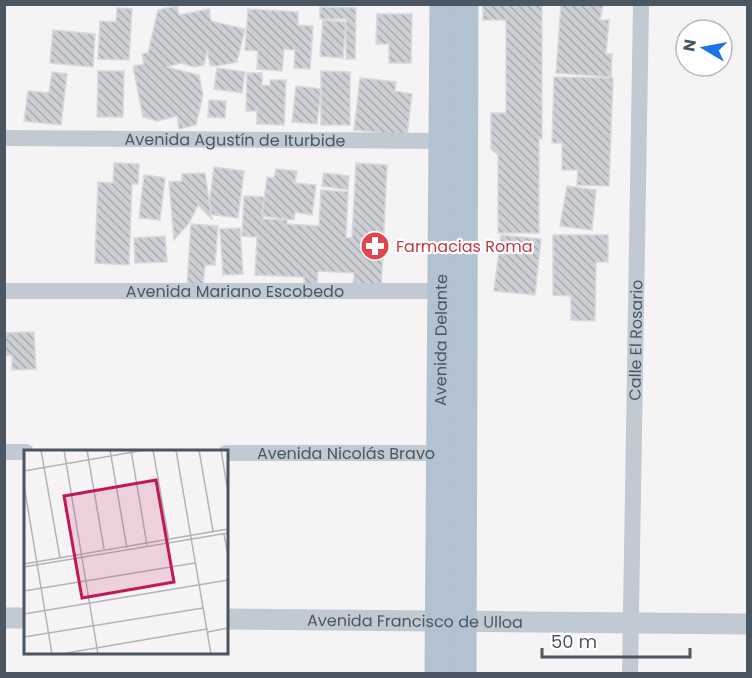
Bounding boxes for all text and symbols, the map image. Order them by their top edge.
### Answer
north arrow [674,18,734,78]
text: N [677,38,702,53]
street label: Avenida Agustín de Iturbide [124,127,346,152]
pharmacy icon: Farmacias Roma [359,230,391,262]
place label: Farmacias Roma [396,235,533,258]
street label: Avenida Delante [429,274,452,406]
street label: Calle El Rosario [623,279,648,401]
street label: Avenida Mariano Escobedo [126,280,344,303]
street label: Avenida Nicolás Bravo [257,442,435,465]
inset map [24,450,228,654]
street label: Avenida Francisco de Ulloa [307,608,523,633]
scale bar [542,621,690,659]
text: 50 m [551,629,597,654]

